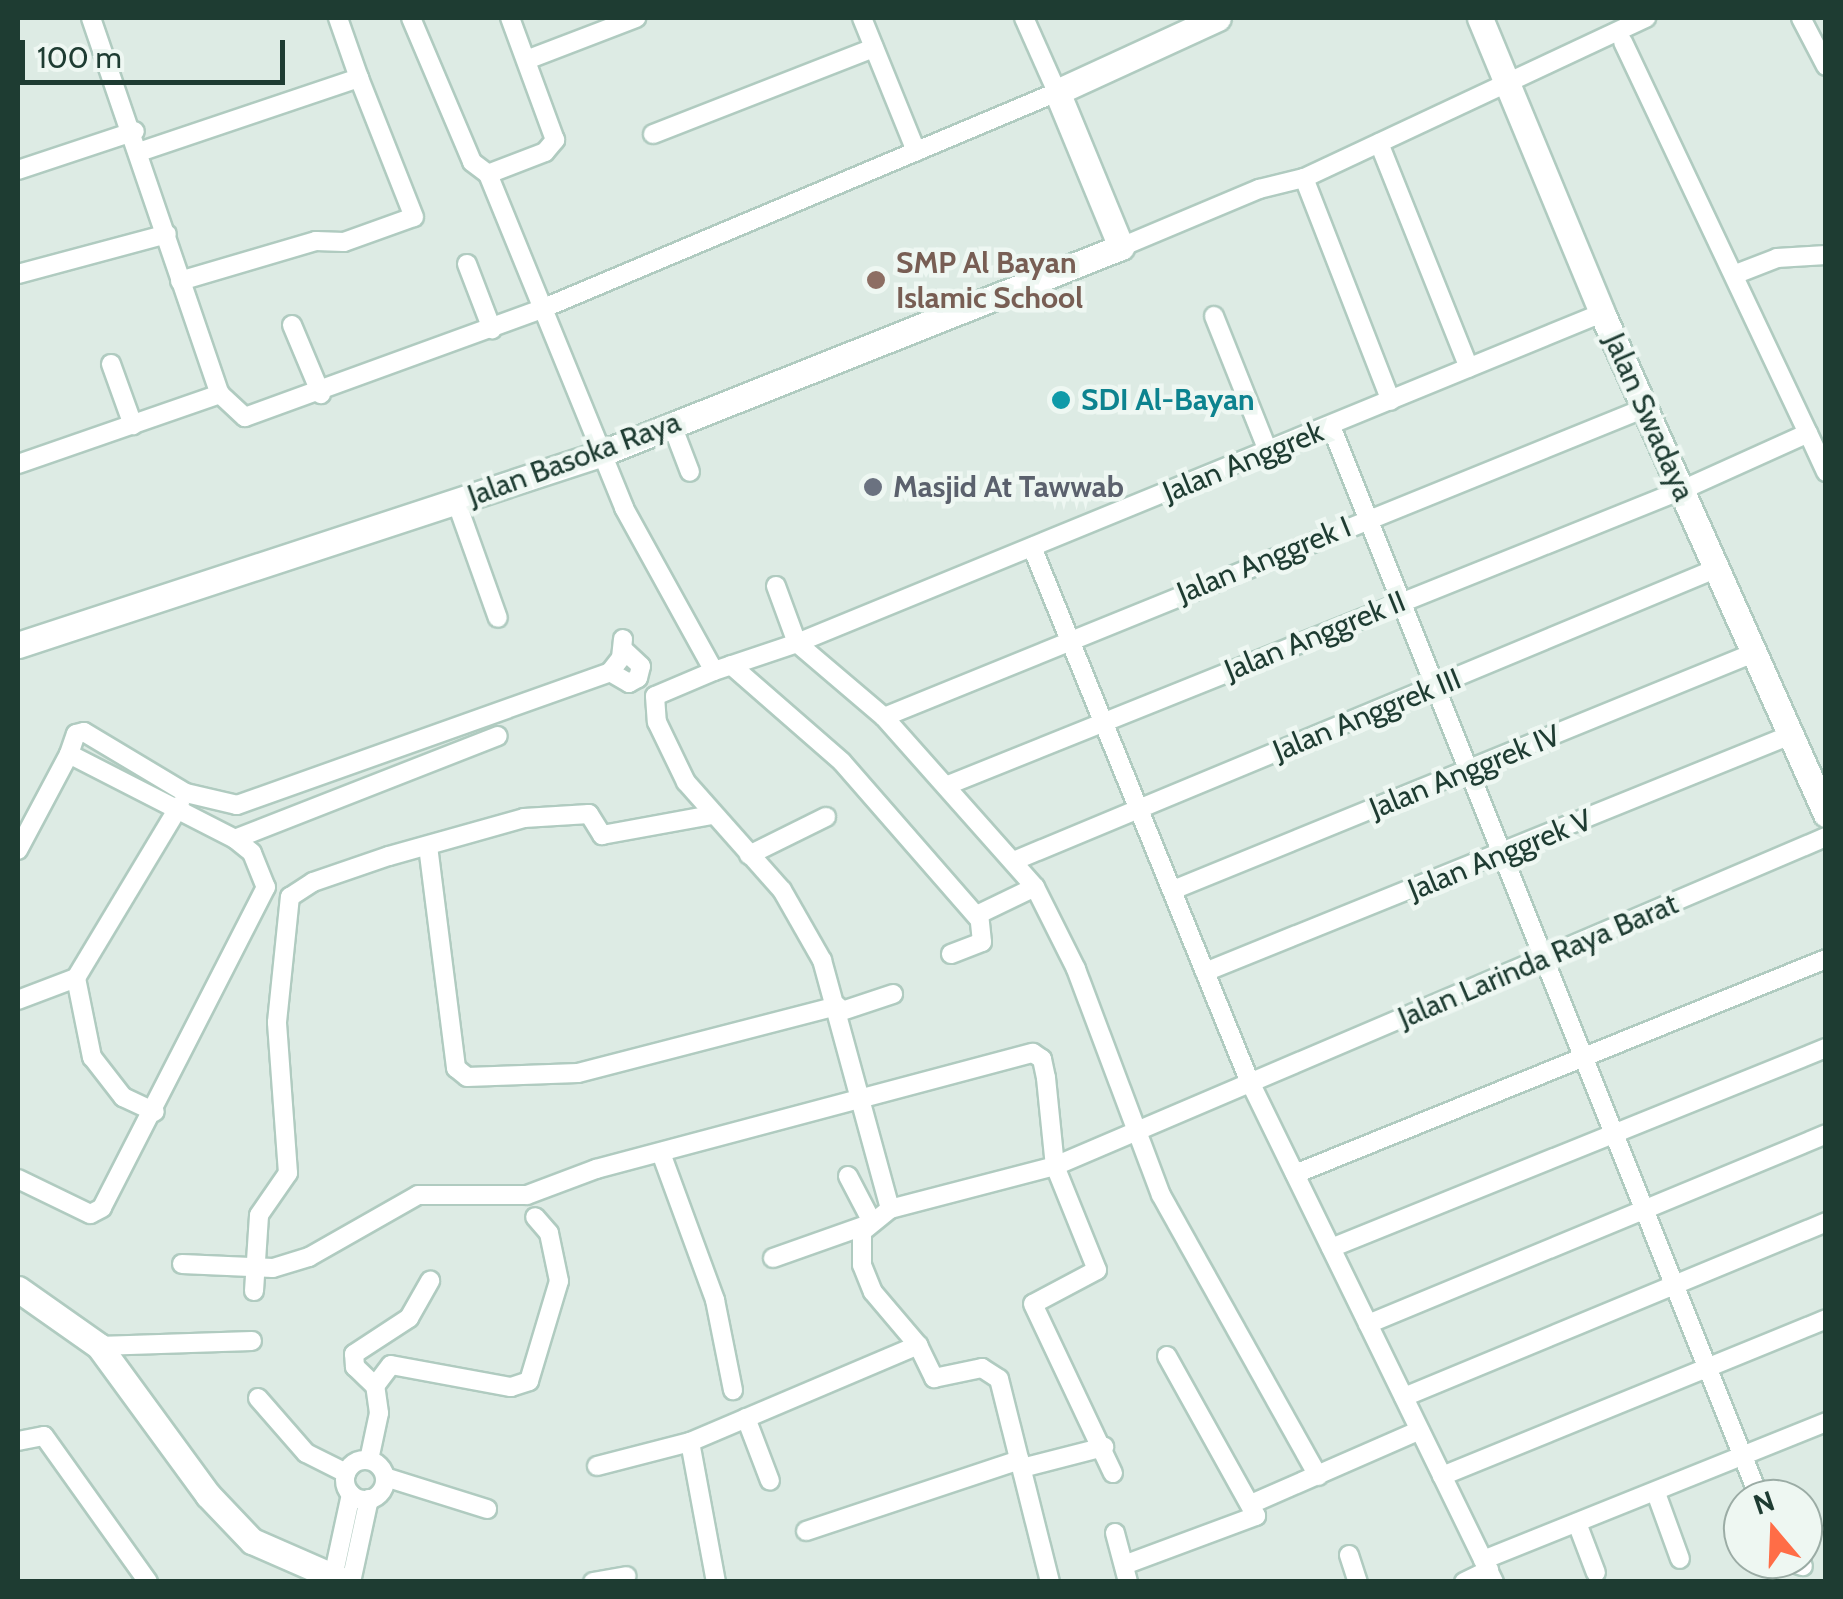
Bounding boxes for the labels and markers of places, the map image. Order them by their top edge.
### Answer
place label: SMP Al Bayan Islamic School [896,245,1083,316]
marker: SMP Al Bayan Islamic School [865,269,887,291]
place label: SDI Al-Bayan [1081,382,1255,418]
marker: SDI Al-Bayan [1050,389,1072,411]
place label: Masjid At Tawwab [893,469,1124,505]
marker: Masjid At Tawwab [862,476,884,498]

